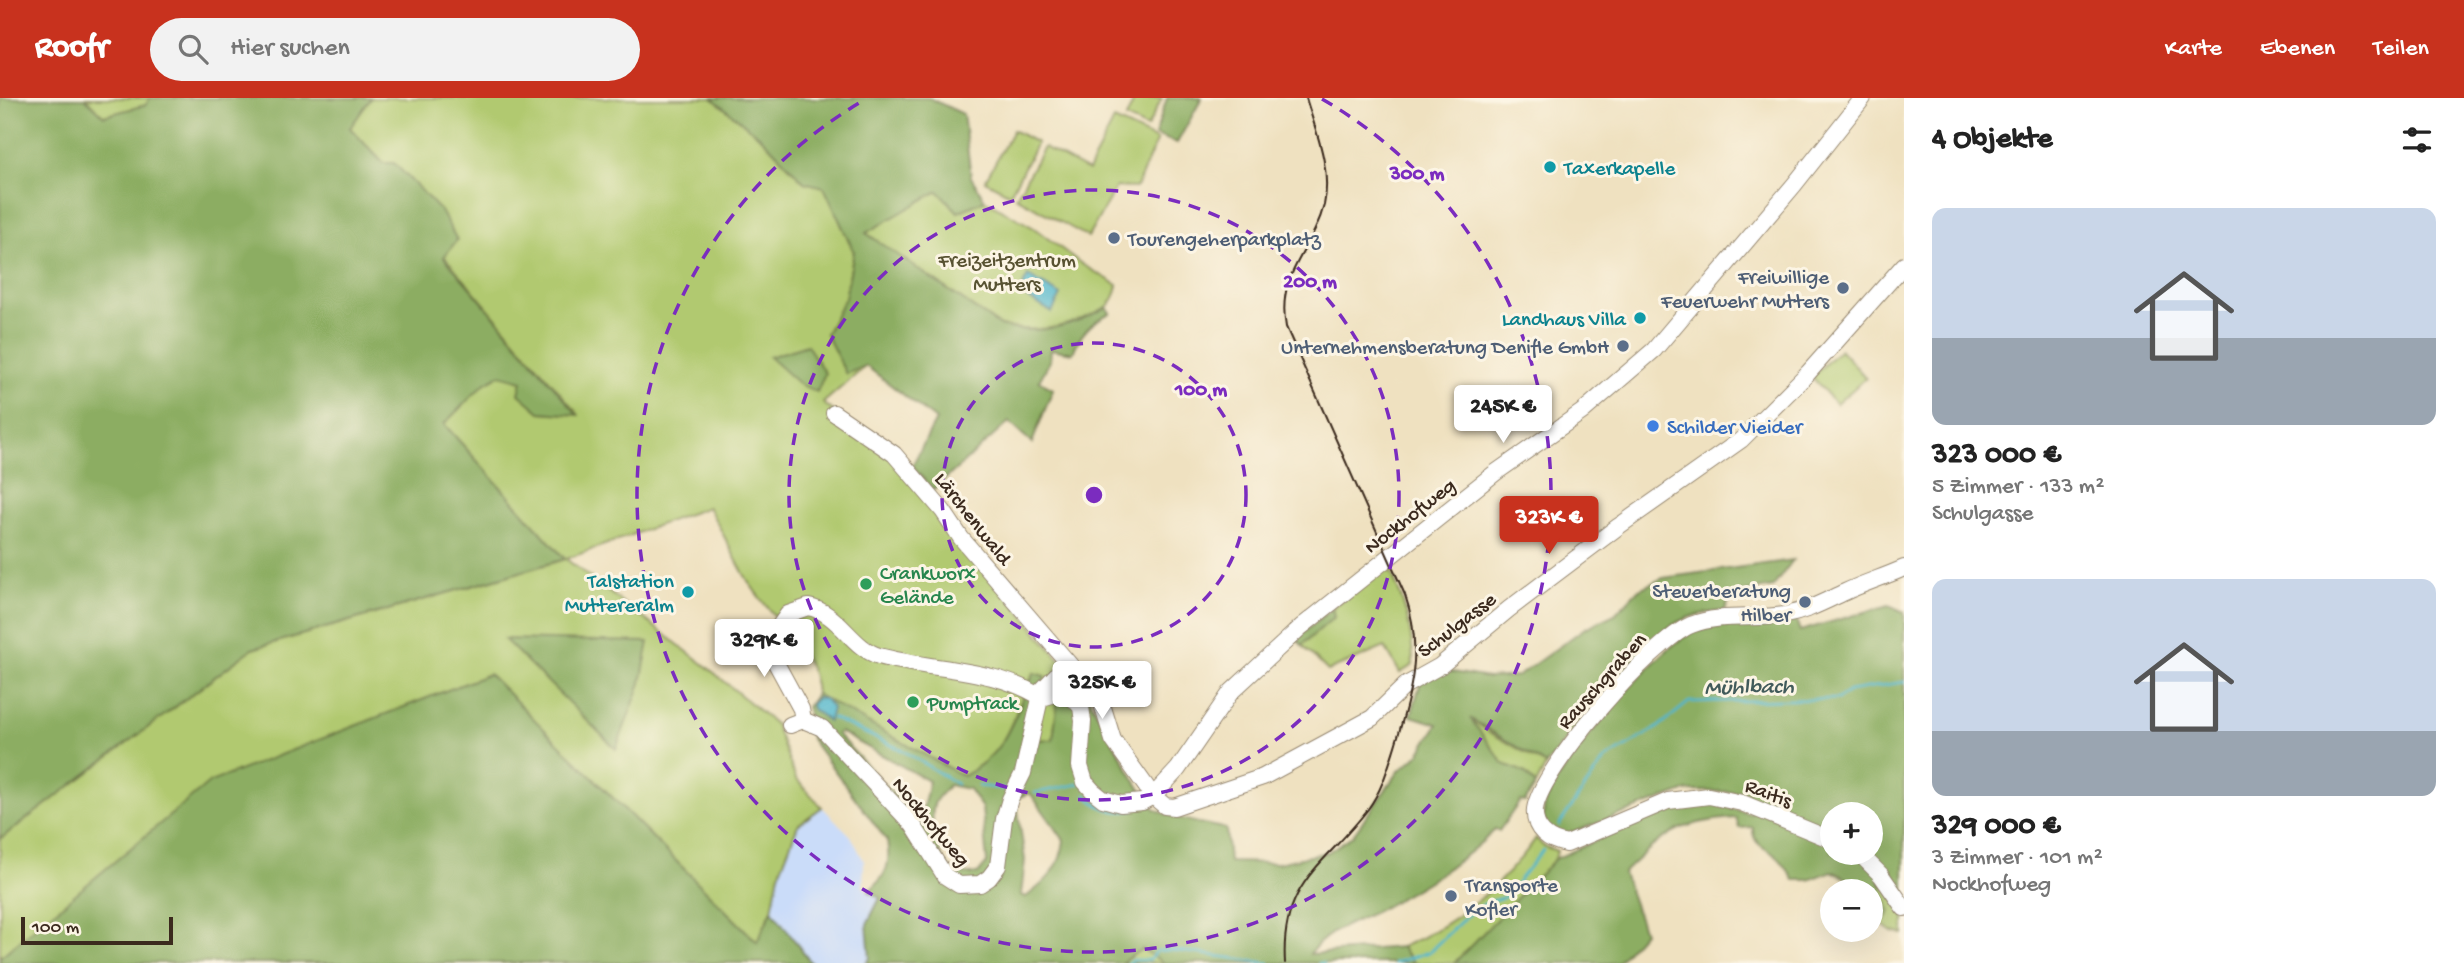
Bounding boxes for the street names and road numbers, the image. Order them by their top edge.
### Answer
street label: Lärchenwald [927,469,1016,573]
street label: Nockhofweg [1361,474,1462,561]
street label: Schulgasse [1414,588,1503,665]
street label: Rauschgraben [1554,629,1654,736]
street label: Nockhofweg [885,774,974,873]
street label: Raitis [1741,775,1796,816]

